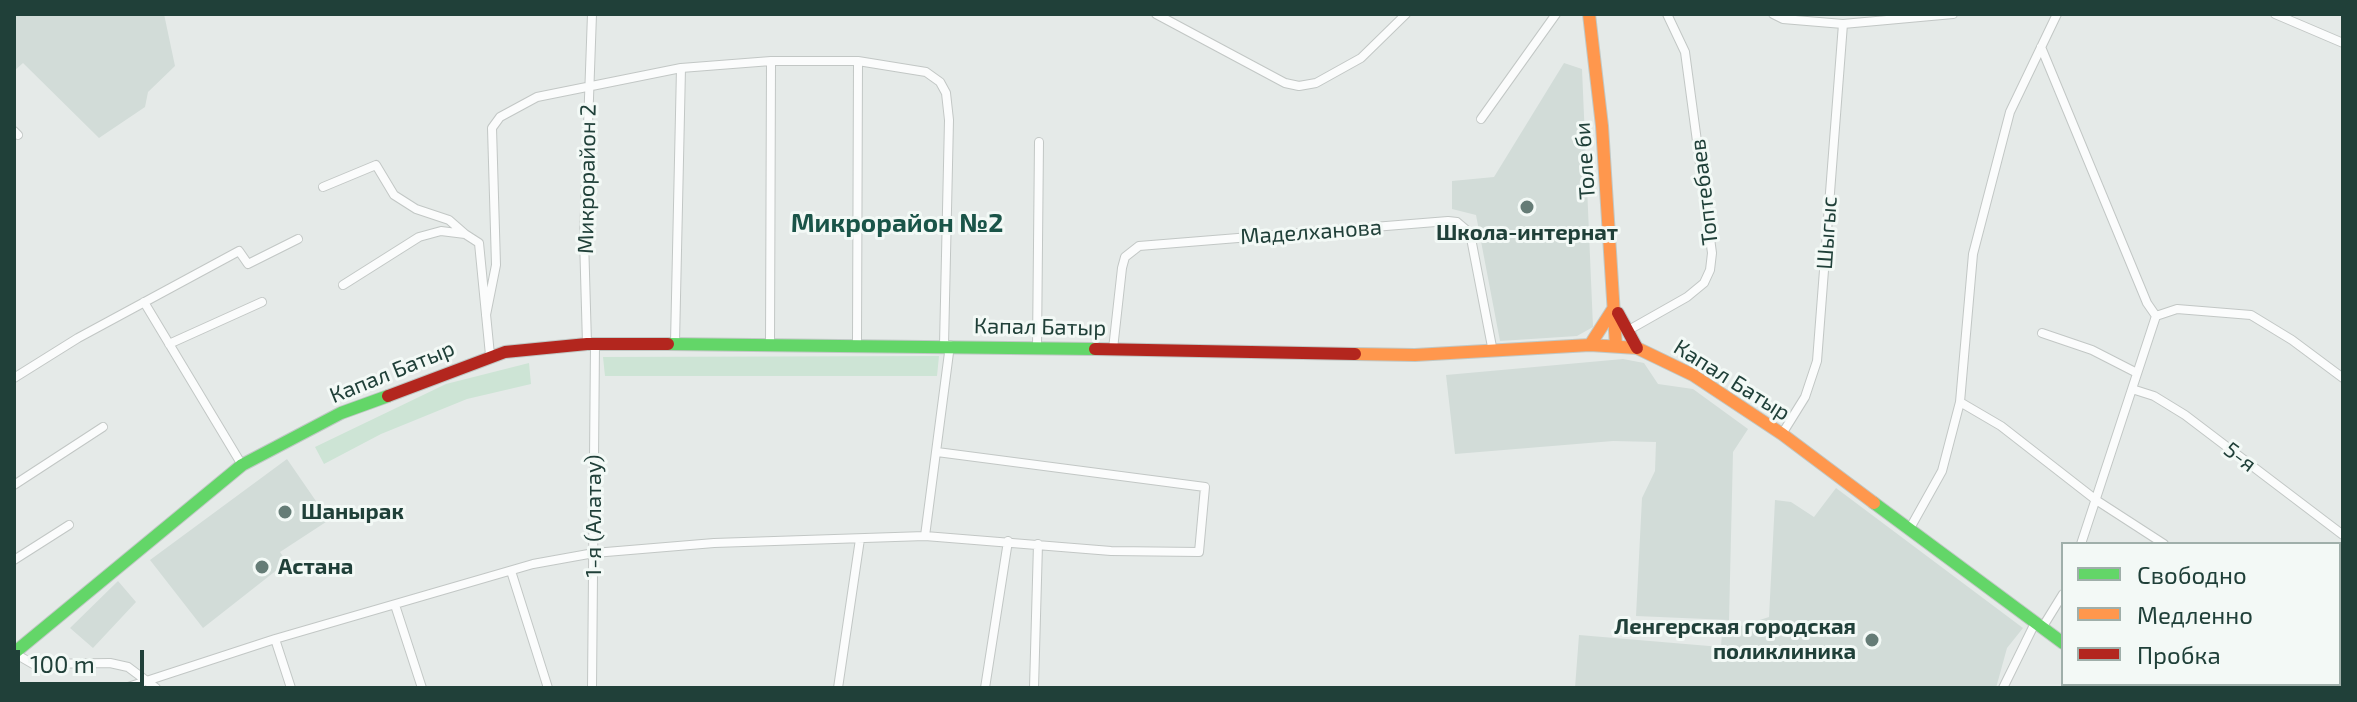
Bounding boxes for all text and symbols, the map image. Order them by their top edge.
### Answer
street label: Микрорайон 2 [572,104,602,254]
street label: Толе би [1569,121,1601,201]
street label: Топтебаев [1684,137,1724,247]
street label: Шыгыс [1811,196,1843,270]
marker: Школа-интернат [1518,198,1536,216]
district label: Микрорайон №2 [791,207,1003,239]
street label: Маделханова [1239,214,1383,250]
place label: Школа-интернат [1436,220,1618,246]
street label: Капал Батыр [974,313,1106,341]
street label: Капал Батыр [1669,334,1795,426]
street label: Капал Батыр [326,335,458,409]
street label: 5-я [2219,436,2261,478]
street label: 1-я (Алатау) [581,455,607,577]
place label: Шанырак [301,499,404,525]
marker: Шанырак [276,503,294,521]
legend [2061,542,2341,686]
place label: Астана [278,554,353,580]
marker: Астана [253,558,271,576]
text: Свободно [2137,560,2247,589]
text: Медленно [2137,600,2253,629]
place label: Ленгерская городская поликлиника [1614,614,1856,666]
marker: Ленгерская городская поликлиника [1863,631,1881,649]
scale bar [20,634,148,684]
text: Пробка [2137,640,2221,669]
text: 100 m [30,649,95,678]

